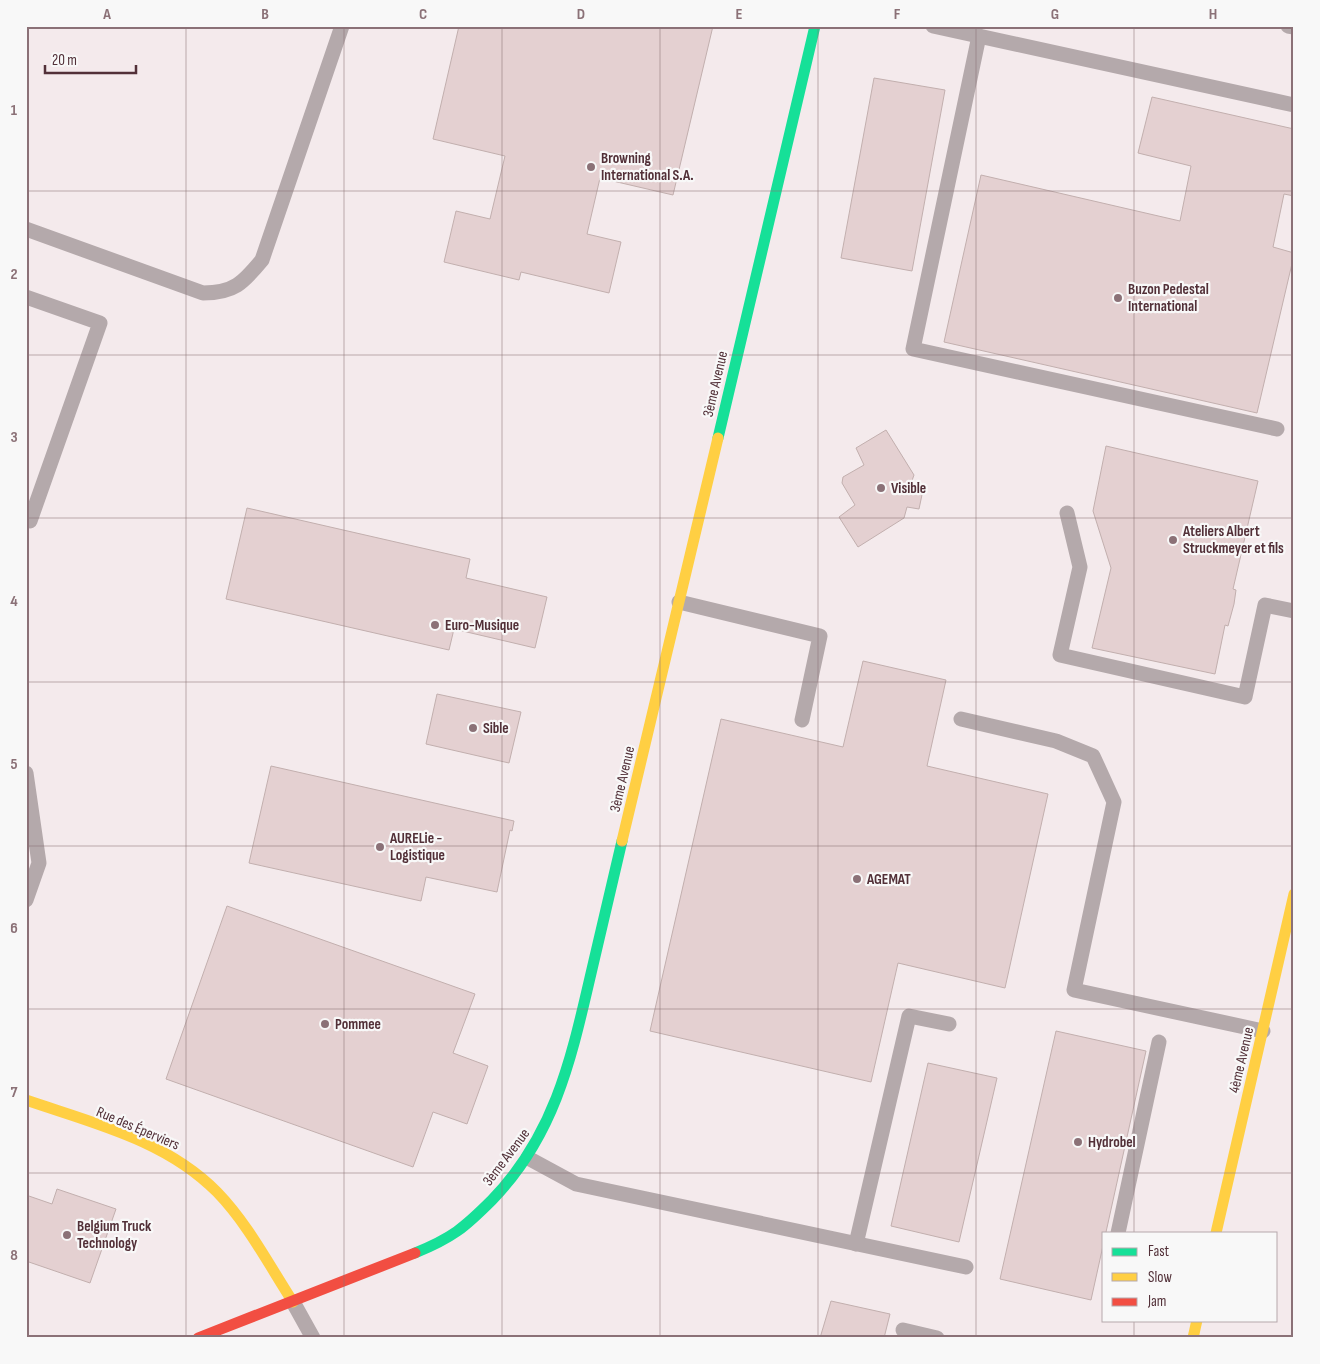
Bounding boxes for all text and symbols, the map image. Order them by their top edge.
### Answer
text: A [102,5,111,24]
text: B [261,5,269,24]
text: C [419,5,427,24]
text: D [577,5,585,24]
text: E [736,5,743,24]
text: F [894,5,901,24]
text: G [1051,5,1059,24]
text: H [1209,5,1217,24]
scale bar [45,42,136,74]
text: 20 m [52,51,77,70]
text: 1 [11,101,18,120]
place label: Browning International S.A. [601,149,694,185]
marker: Browning International S.A. [585,161,597,173]
text: 2 [10,265,18,284]
place label: Buzon Pedestal International [1128,280,1209,316]
marker: Buzon Pedestal International [1112,292,1124,304]
street label: 3ème Avenue [699,349,732,419]
text: 3 [10,428,18,447]
place label: Visible [891,479,926,498]
marker: Visible [875,482,887,494]
place label: Ateliers Albert Struckmeyer et fils [1182,522,1284,558]
marker: Ateliers Albert Struckmeyer et fils [1167,534,1179,546]
text: 4 [10,592,18,611]
place label: Euro-Musique [445,616,519,635]
marker: Euro-Musique [429,619,441,631]
place label: Sible [483,719,509,738]
marker: Sible [467,722,479,734]
street label: 3ème Avenue [606,744,639,814]
text: 5 [10,755,18,774]
place label: AURELie - Logistique [389,829,445,865]
marker: AURELie - Logistique [374,841,386,853]
place label: AGEMAT [866,870,911,889]
marker: AGEMAT [851,873,863,885]
text: 6 [10,919,18,938]
place label: Pommee [335,1015,381,1034]
marker: Pommee [319,1018,331,1030]
street label: 4ème Avenue [1225,1025,1258,1095]
text: 7 [11,1083,18,1102]
street label: Rue des Éperviers [93,1102,182,1155]
street label: 3ème Avenue [479,1125,534,1190]
place label: Hydrobel [1088,1133,1136,1152]
marker: Hydrobel [1072,1136,1084,1148]
place label: Belgium Truck Technology [77,1217,152,1253]
marker: Belgium Truck Technology [61,1229,73,1241]
legend [1102,1232,1278,1322]
text: Fast [1148,1242,1170,1261]
text: 8 [10,1246,18,1265]
text: Slow [1148,1268,1172,1287]
text: Jam [1147,1292,1166,1311]

